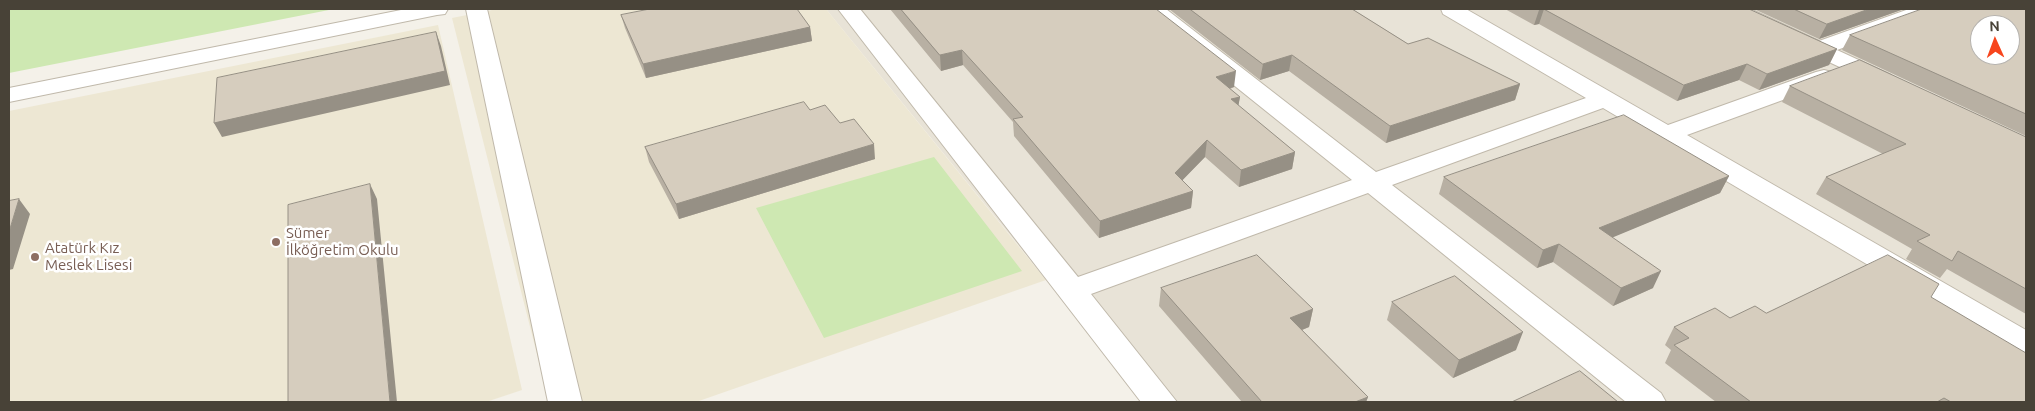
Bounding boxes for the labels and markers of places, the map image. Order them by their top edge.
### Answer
place label: Sümer İlköğretim Okulu [286,224,399,259]
marker: Sümer İlköğretim Okulu [270,236,282,248]
place label: Atatürk Kız Meslek Lisesi [45,239,132,274]
marker: Atatürk Kız Meslek Lisesi [29,251,41,263]

